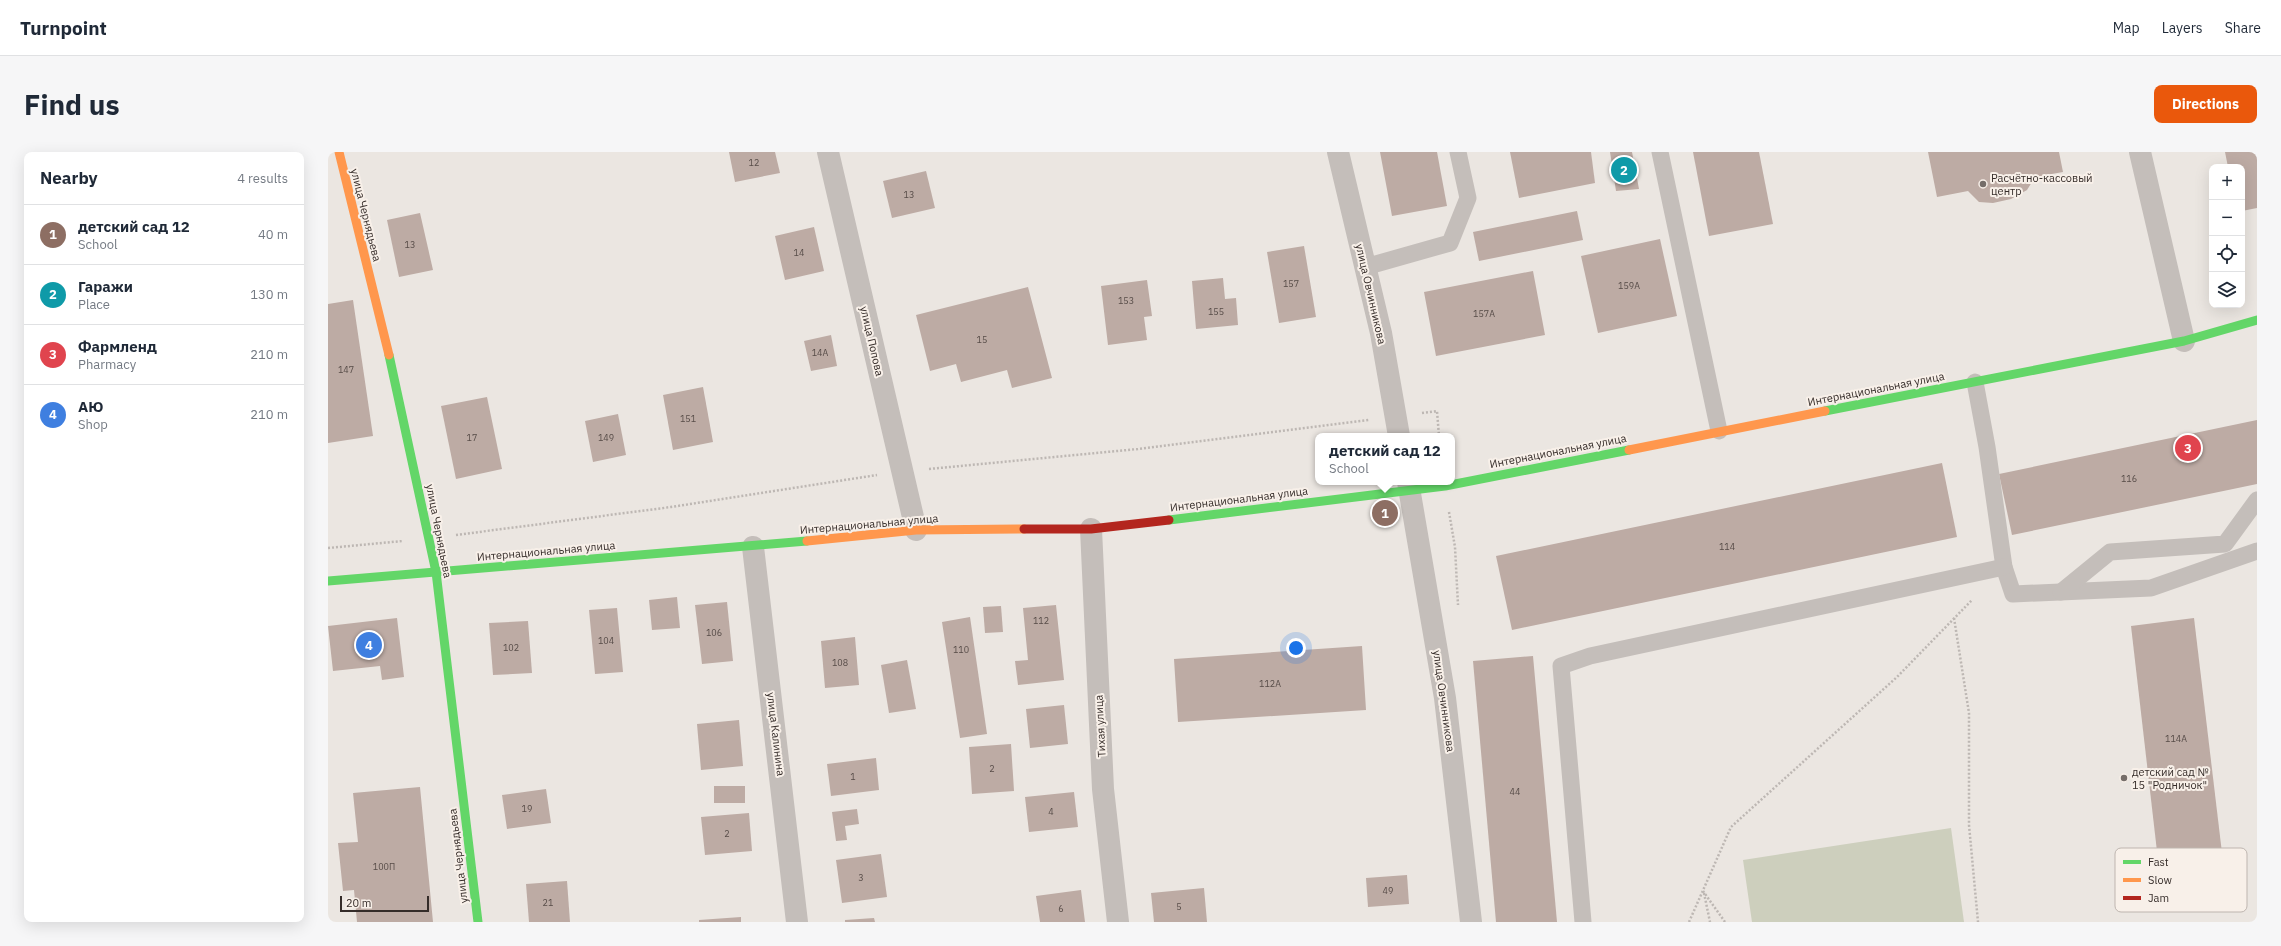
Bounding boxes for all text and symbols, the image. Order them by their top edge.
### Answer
text: Turnpoint [20,16,107,40]
text: Map [2113,19,2140,37]
text: Layers [2162,19,2203,37]
text: Share [2225,19,2261,37]
button: Directions [2154,85,2257,123]
text: Find us [24,86,120,123]
pin: 2 [1611,155,1637,185]
house number: 12 [749,157,759,168]
map controls [2209,164,2245,308]
button: + [2209,164,2245,200]
text: Nearby [40,167,98,189]
street label: улица Чернядьева [348,167,384,263]
text: 4 results [237,170,288,187]
place label: Расчётно-кассовый центр [1991,171,2093,198]
marker: Расчётно-кассовый центр [1978,179,1988,189]
house number: 13 [904,189,914,200]
button: − [2209,200,2245,236]
text: детский сад 12 [78,217,190,236]
text: 1 [49,226,57,243]
text: 40 m [258,226,288,243]
text: School [78,236,118,253]
button: locate [2209,236,2245,272]
house number: 13 [405,239,415,250]
street label: улица Овчинникова [1353,242,1389,346]
house number: 14 [794,247,804,258]
button: layers [2209,272,2245,308]
text: Гаражи [78,277,133,296]
house number: 157 [1283,278,1299,289]
house number: 159А [1618,280,1640,291]
text: 2 [49,286,57,303]
text: 130 m [250,286,288,303]
house number: 153 [1118,295,1134,306]
text: Place [78,296,110,313]
street label: улица Попова [857,305,887,377]
house number: 155 [1208,306,1224,317]
house number: 157А [1473,308,1495,319]
house number: 15 [977,334,987,345]
text: Фармленд [78,337,157,356]
text: 3 [49,346,57,363]
text: 210 m [250,346,288,363]
house number: 14А [812,347,829,358]
text: Pharmacy [78,356,136,373]
house number: 147 [338,364,354,375]
street label: Интернациональная улица [1806,369,1946,409]
text: АЮ [78,397,104,416]
text: 4 [49,406,57,423]
text: 210 m [250,406,288,423]
house number: 151 [680,413,696,424]
text: Shop [78,416,108,433]
street label: Интернациональная улица [1488,431,1628,471]
house number: 17 [467,432,477,443]
house number: 149 [598,432,614,443]
popup [1315,433,1455,485]
pin: 3 [2175,433,2201,463]
text: детский сад 12 [1329,441,1441,460]
text: School [1329,460,1369,477]
house number: 116 [2121,473,2137,484]
street label: улица Чернядьева [423,483,455,579]
street label: Интернациональная улица [1169,484,1309,514]
pin: 1 [1372,498,1398,528]
street label: Интернациональная улица [799,511,939,537]
street label: Интернациональная улица [476,538,616,564]
house number: 114 [1719,541,1735,552]
house number: 112 [1033,615,1049,626]
house number: 106 [706,627,722,638]
pin: 4 [356,630,382,660]
house number: 104 [598,635,614,646]
your location [1286,638,1306,658]
house number: 102 [503,642,519,653]
house number: 110 [953,644,969,655]
street label: улица Овчинникова [1430,649,1458,753]
house number: 108 [832,657,848,668]
house number: 112А [1259,678,1281,689]
street label: улица Калинина [764,691,788,777]
street label: Тихая улица [1091,694,1109,758]
house number: 114А [2165,733,2187,744]
house number: 2 [989,763,995,774]
place label: детский сад № 15 "Родничок" [2132,765,2209,792]
house number: 1 [850,771,856,782]
marker: детский сад № 15 "Родничок" [2119,773,2129,783]
house number: 44 [1510,786,1520,797]
house number: 19 [522,803,532,814]
house number: 4 [1048,806,1054,817]
street label: улица Чернядьева [445,808,471,904]
house number: 2 [724,828,730,839]
legend [2115,848,2247,912]
text: Fast [2148,855,2169,869]
house number: 100П [373,861,395,872]
house number: 3 [858,872,864,883]
text: Slow [2148,873,2172,887]
house number: 49 [1383,885,1393,896]
text: Jam [2148,891,2169,905]
scale bar [340,894,429,913]
text: 20 m [346,896,371,910]
house number: 21 [543,897,553,908]
house number: 5 [1176,901,1182,912]
house number: 6 [1058,903,1064,914]

